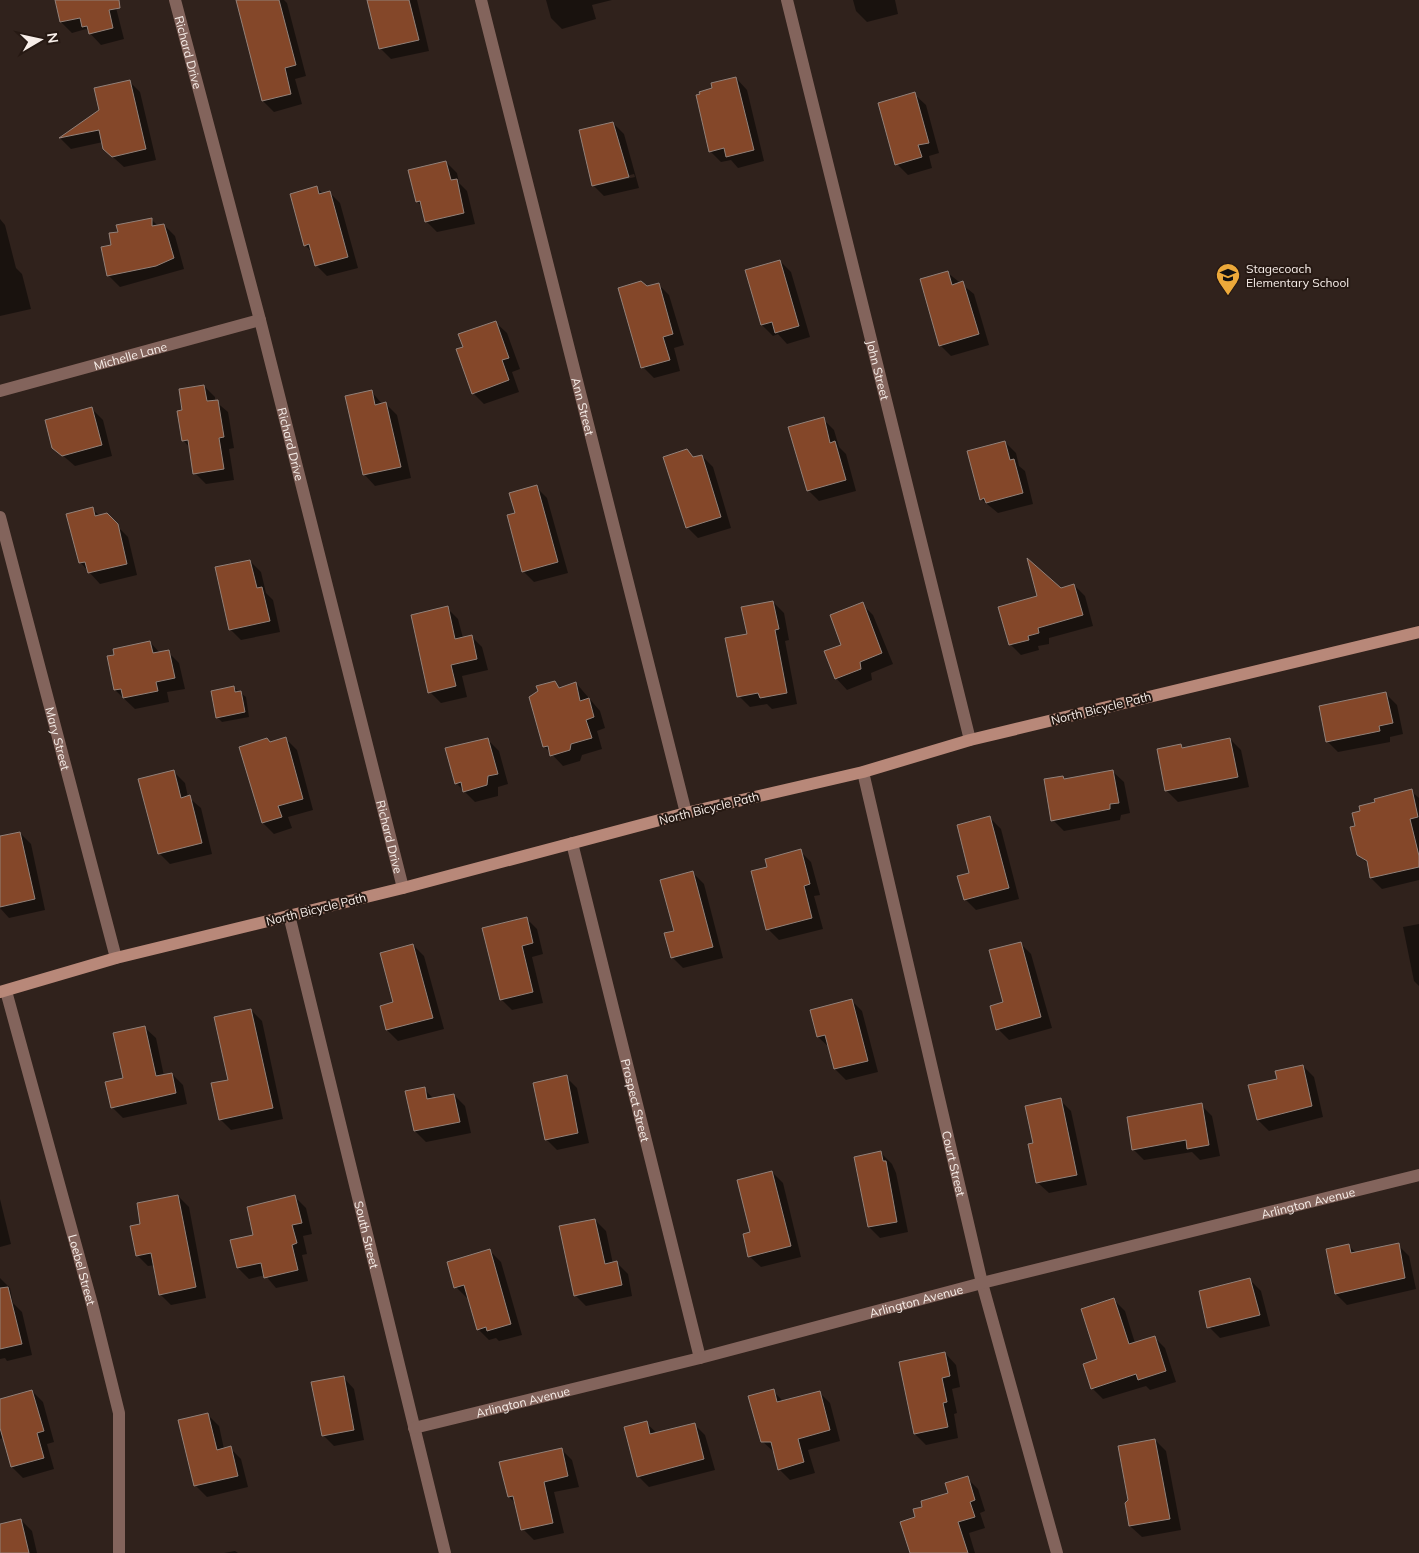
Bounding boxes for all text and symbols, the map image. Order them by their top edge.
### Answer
street label: Richard Drive [172,14,206,90]
north arrow [15,15,65,65]
text: N [43,31,63,45]
place label: Stagecoach Elementary School [1246,261,1349,290]
school or university icon: Stagecoach Elementary School [1215,262,1241,296]
street label: Michelle Lane [92,338,169,373]
street label: John Street [864,338,893,401]
street label: Ann Street [569,376,598,437]
street label: Richard Drive [275,406,308,482]
street label: North Bicycle Path [1049,688,1153,728]
street label: Mary Street [43,705,74,772]
street label: North Bicycle Path [657,788,761,828]
street label: Richard Drive [374,799,407,875]
street label: North Bicycle Path [264,889,368,929]
street label: Prospect Street [618,1057,653,1143]
street label: Court Street [939,1129,969,1198]
street label: Arlington Avenue [1259,1184,1356,1221]
street label: South Street [352,1199,383,1270]
street label: Loebel Street [66,1233,99,1307]
street label: Arlington Avenue [868,1281,964,1320]
street label: Arlington Avenue [474,1383,571,1420]

